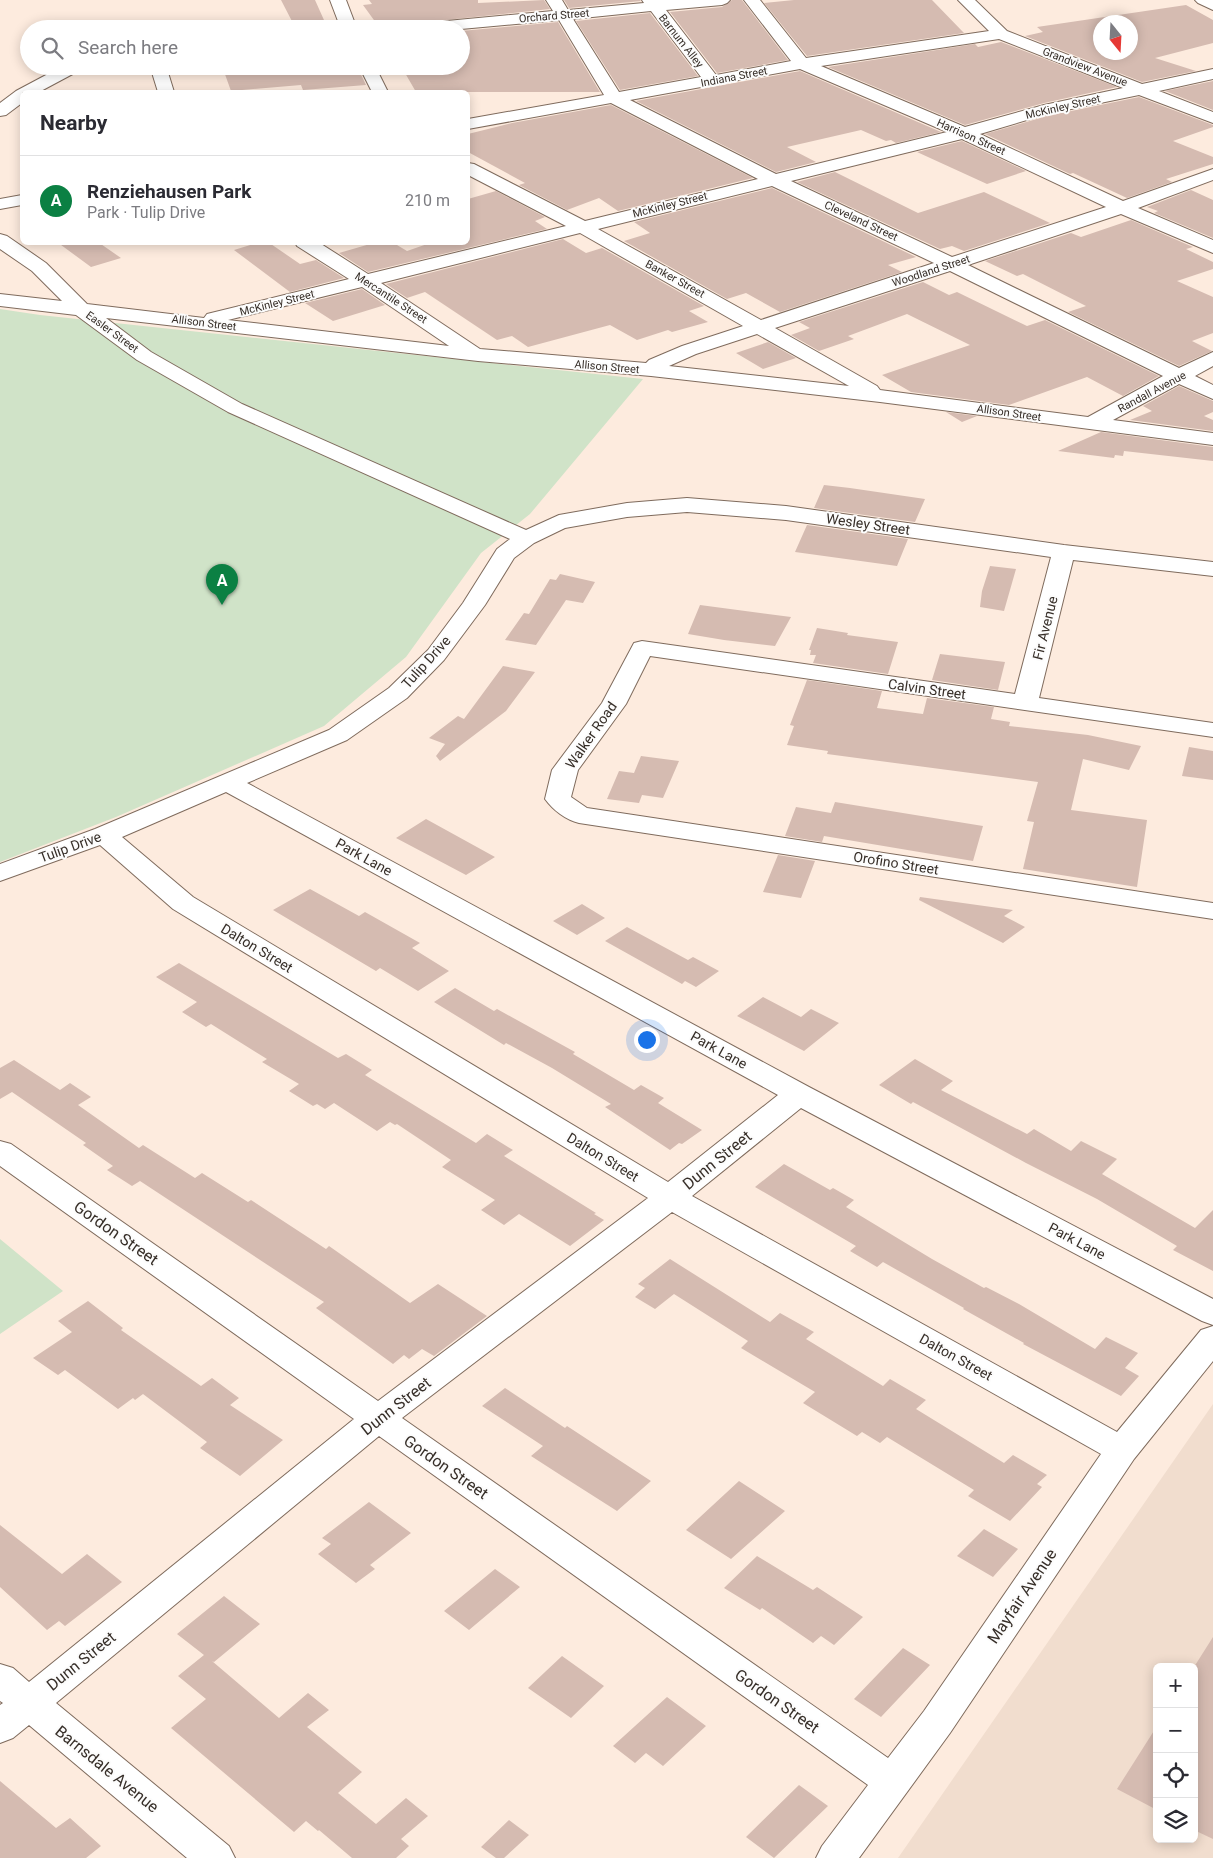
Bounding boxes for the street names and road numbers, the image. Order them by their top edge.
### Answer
street label: Orchard Street [518,6,590,26]
street label: Barnum Alley [656,12,706,71]
street label: Grandview Avenue [1041,45,1130,89]
street label: Indiana Street [700,64,769,90]
street label: McKinley Street [1024,92,1102,122]
street label: Harrison Street [935,116,1008,158]
street label: McKinley Street [631,189,709,221]
street label: Cleveland Street [822,198,900,244]
street label: Woodland Street [890,252,972,290]
street label: Banker Street [643,257,707,301]
street label: Mercantile Street [352,270,430,326]
street label: McKinley Street [238,287,316,319]
street label: Easler Street [83,309,141,356]
street label: Allison Street [171,313,237,333]
street label: Allison Street [574,358,640,376]
street label: Randall Avenue [1116,369,1188,415]
street label: Allison Street [976,402,1042,424]
street label: Wesley Street [825,510,911,538]
street label: Fir Avenue [1029,594,1061,662]
street label: Tulip Drive [398,632,454,692]
street label: Calvin Street [887,676,967,702]
street label: Walker Road [562,698,620,772]
street label: Tulip Drive [37,828,103,866]
street label: Park Lane [333,835,395,879]
street label: Orofino Street [852,848,940,878]
street label: Dalton Street [218,920,296,976]
street label: Park Lane [688,1028,750,1072]
street label: Dunn Street [679,1126,755,1194]
street label: Dalton Street [564,1129,642,1185]
street label: Gordon Street [70,1197,162,1269]
street label: Park Lane [1046,1219,1108,1263]
street label: Dalton Street [917,1330,996,1384]
street label: Dunn Street [357,1373,435,1439]
street label: Gordon Street [400,1431,492,1503]
street label: Mayfair Avenue [983,1545,1061,1647]
street label: Dunn Street [43,1627,119,1695]
street label: Gordon Street [731,1665,823,1737]
street label: Barnsdale Avenue [51,1721,163,1817]

